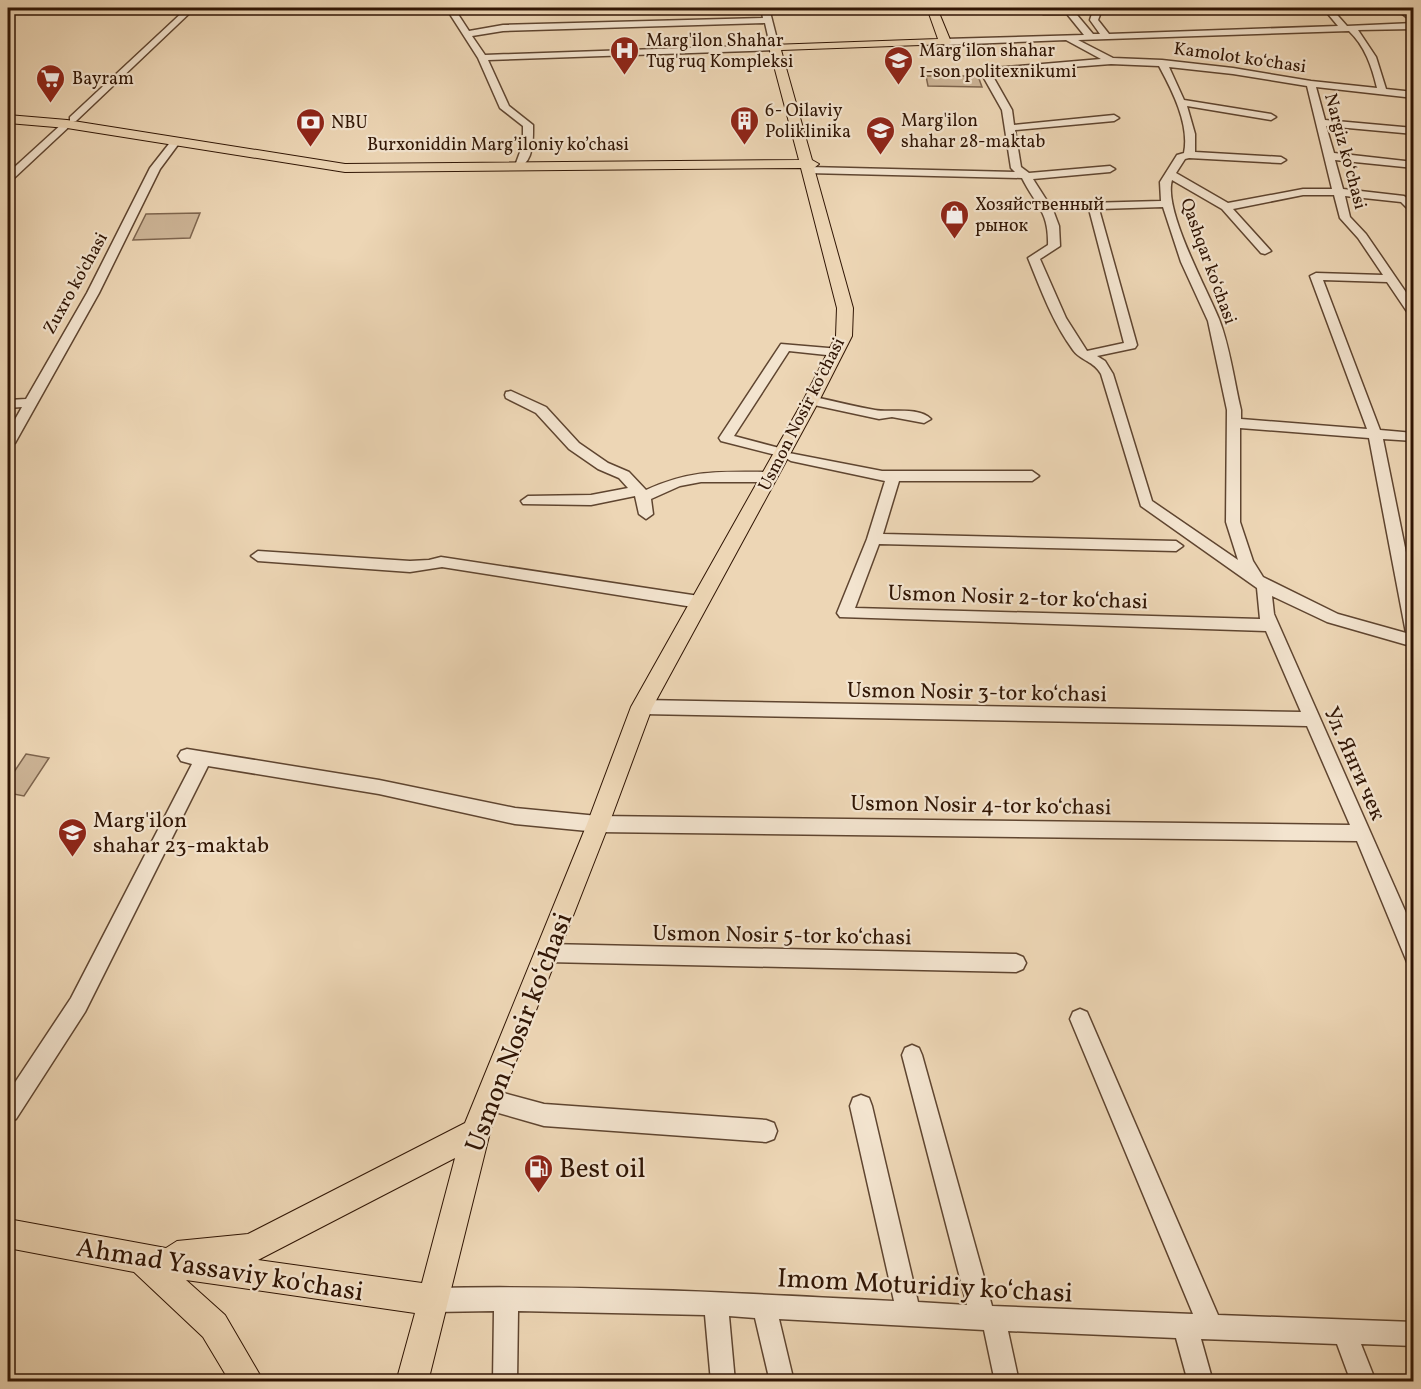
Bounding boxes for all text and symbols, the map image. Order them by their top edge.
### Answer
place label: Marg'ilon Shahar Tug'ruq Kompleksi [646,29,793,75]
hospital icon: Marg'ilon Shahar Tug'ruq Kompleksi [609,34,641,76]
street label: Kamolot koʻchasi [1172,37,1308,80]
place label: Margʻilon shahar 1-son politexnikumi [919,39,1077,85]
school or university icon: Margʻilon shahar 1-son politexnikumi [882,44,914,86]
supermarket icon: Bayram [35,62,67,104]
place label: Bayram [72,67,134,92]
street label: Nargiz koʻchasi [1317,91,1372,212]
place label: 6- Oilaviy Poliklinika [765,99,851,145]
building icon: 6- Oilaviy Poliklinika [728,104,760,146]
bank icon: NBU [294,106,326,148]
place label: Marg'ilon shahar 28-maktab [901,109,1046,155]
place label: NBU [331,111,368,136]
school or university icon: Marg'ilon shahar 28-maktab [864,114,896,156]
street label: Burxoniddin Marg’iloniy ko’chasi [367,133,629,158]
place label: Хозяйственный рынок [975,193,1104,239]
street label: Qashqar koʻchasi [1173,195,1242,328]
shop icon: Хозяйственный рынок [938,198,970,240]
street label: Zuxro ko'chasi [38,228,115,339]
street label: Usmon Nosir ko‘chasi [753,334,852,496]
street label: Usmon Nosir 2-tor koʻchasi [887,578,1149,619]
street label: Usmon Nosir 3-tor koʻchasi [847,676,1107,711]
street label: Ул. Янги чек [1315,702,1393,826]
street label: Usmon Nosir 4-tor koʻchasi [850,789,1112,824]
place label: Marg'ilon shahar 23-maktab [93,806,269,862]
school or university icon: Marg'ilon shahar 23-maktab [56,816,88,858]
street label: Usmon Nosir ko‘chasi [457,907,583,1158]
street label: Usmon Nosir 5-tor koʻchasi [652,919,912,954]
place label: Best oil [559,1151,646,1189]
fuel station icon: Best oil [522,1152,554,1194]
street label: Ahmad Yassaviy ko'chasi [73,1229,366,1312]
street label: Imom Moturidiy koʻchasi [776,1260,1074,1314]

